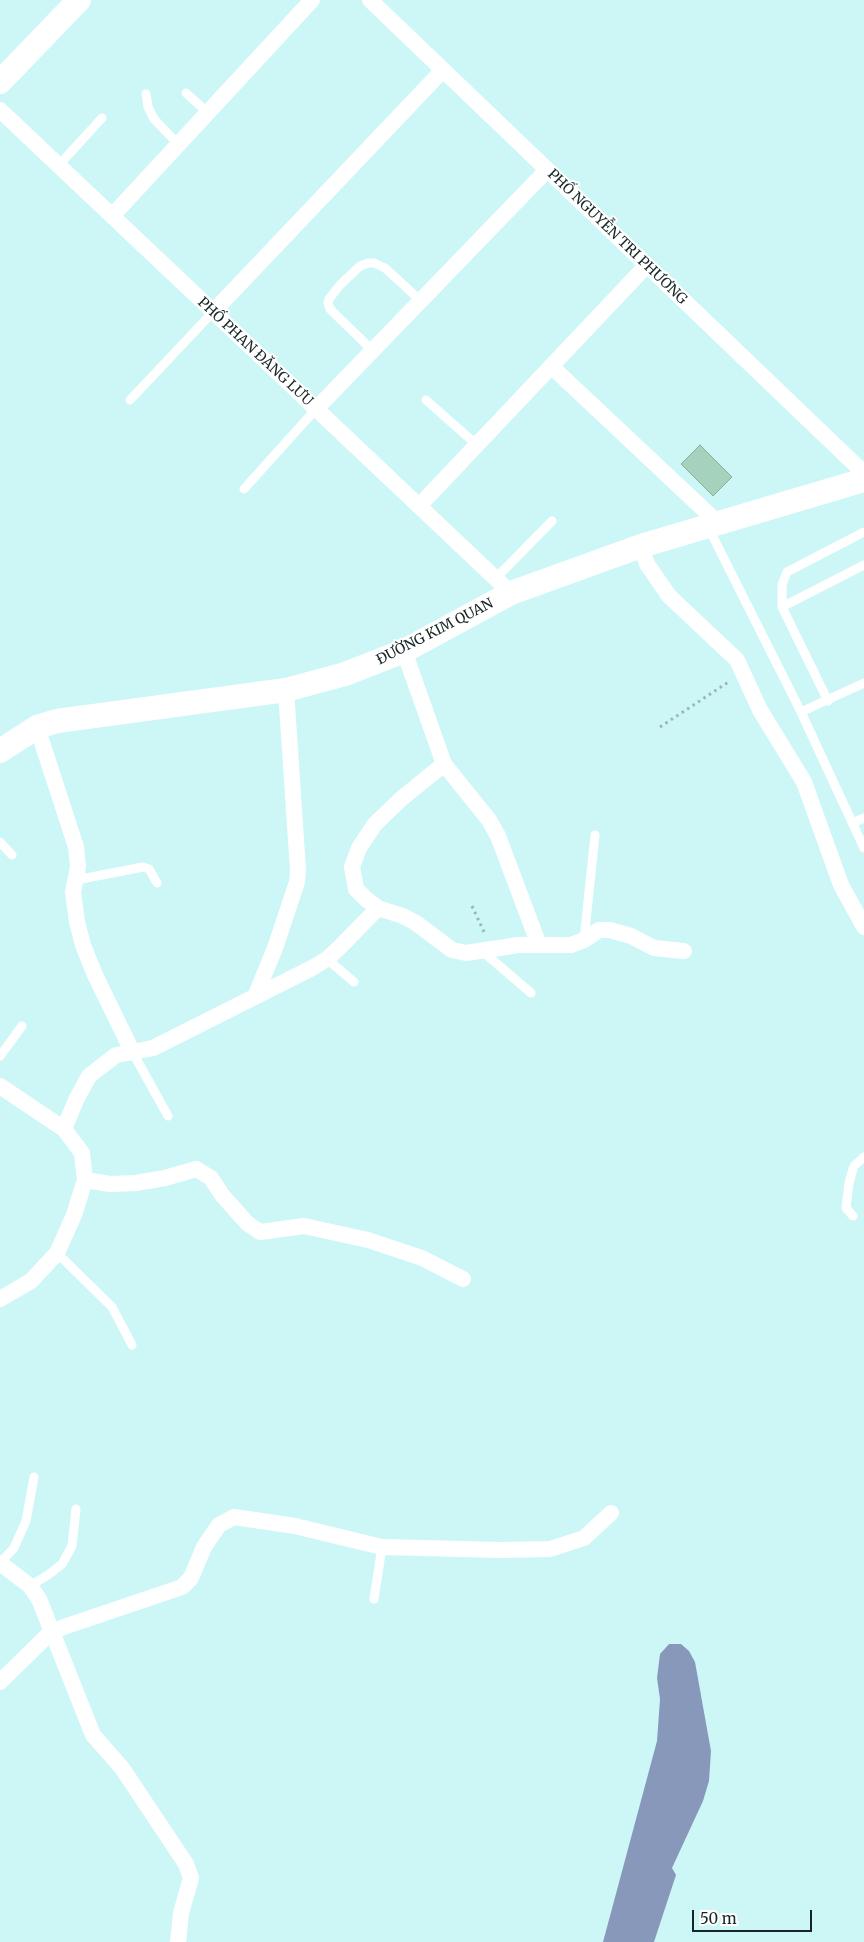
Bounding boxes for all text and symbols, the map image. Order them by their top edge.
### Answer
street label: PHỐ NGUYỄN TRI PHƯƠNG [544,166,690,308]
street label: PHỐ PHAN ĐĂNG LƯU [194,294,316,410]
street label: ĐƯỜNG KIM QUAN [374,595,496,669]
scale bar [694,1900,814,1932]
text: 50 m [700,1909,737,1928]

